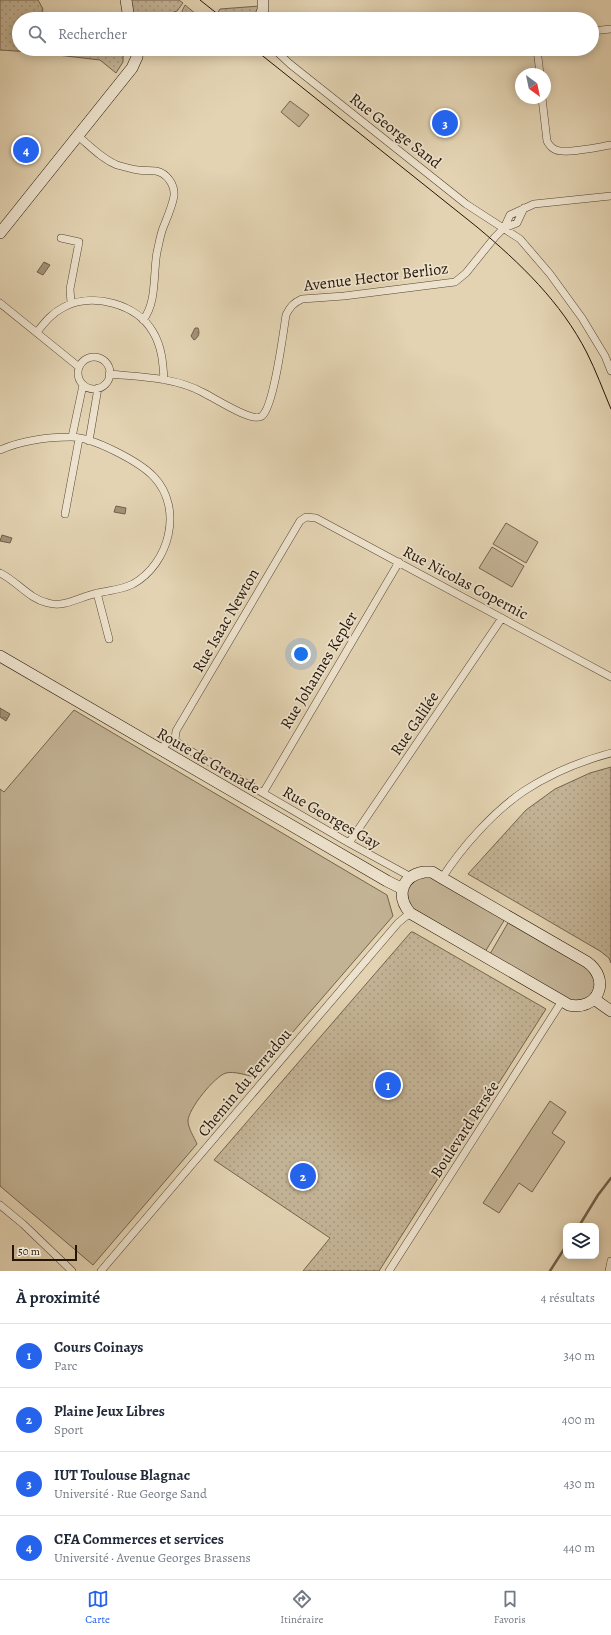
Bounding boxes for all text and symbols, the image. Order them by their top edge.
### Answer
search box [12,12,599,56]
icon: search [26,23,48,45]
text: Rechercher [58,24,127,44]
north arrow [515,68,551,104]
street label: Rue George Sand [345,88,446,174]
pin: 3 [432,108,458,138]
pin: 4 [13,135,39,165]
street label: Avenue Hector Berlioz [302,257,450,297]
street label: Rue Nicolas Copernic [399,541,532,625]
street label: Rue Isaac Newton [187,564,265,677]
street label: Rue Johannes Kepler [275,608,363,733]
your location [291,644,311,664]
street label: Rue Galilée [385,687,444,760]
street label: Route de Grenade [153,722,264,799]
street label: Rue Georges Gay [279,781,385,855]
street label: Chemin du Ferradou [193,1023,297,1142]
pin: 1 [375,1070,401,1100]
street label: Boulevard Persée [425,1077,504,1182]
pin: 2 [290,1161,316,1191]
map controls [563,1223,599,1259]
button: layers [563,1223,599,1259]
scale bar [12,1243,77,1262]
text: 50 m [18,1244,40,1259]
text: À proximité [16,1286,100,1309]
text: 4 résultats [541,1289,595,1306]
text: Cours Coinays [54,1337,144,1357]
text: 1 [27,1347,31,1364]
text: 340 m [563,1347,595,1364]
text: Parc [54,1357,77,1374]
text: Plaine Jeux Libres [54,1401,165,1421]
text: 2 [26,1411,32,1428]
text: 400 m [562,1411,595,1428]
text: Sport [54,1421,84,1438]
text: IUT Toulouse Blagnac [54,1465,190,1485]
text: 3 [26,1475,32,1492]
text: 430 m [563,1475,595,1492]
text: Université · Rue George Sand [54,1485,207,1502]
text: CFA Commerces et services [54,1529,224,1549]
text: 4 [26,1539,32,1556]
text: 440 m [563,1539,595,1556]
text: Université · Avenue Georges Brassens [54,1549,251,1566]
tab: Carte [85,1588,110,1627]
tab: Itinéraire [280,1588,323,1627]
tab: Favoris [494,1588,526,1627]

